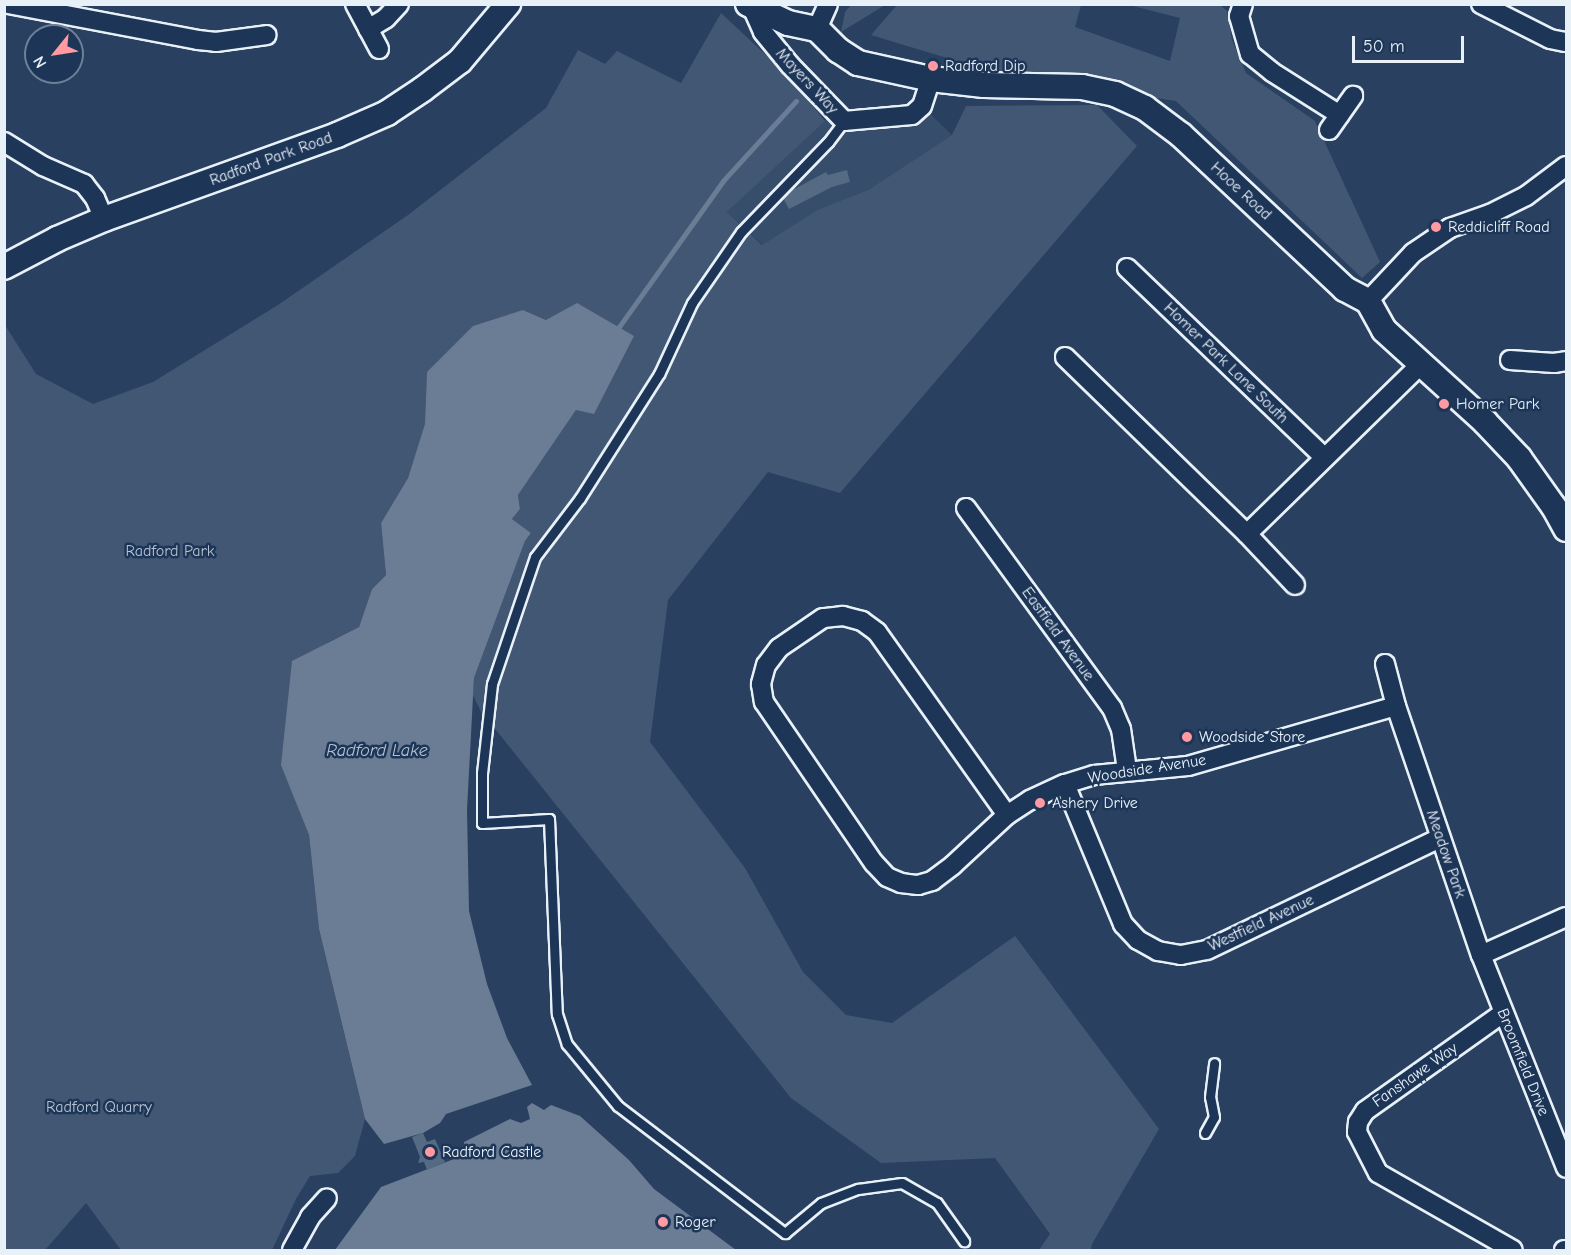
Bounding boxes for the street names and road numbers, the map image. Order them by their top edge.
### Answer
street label: Mayers Way [772,44,842,118]
street label: Radford Park Road [207,128,335,190]
street label: Hooe Road [1207,158,1275,224]
street label: Homer Park Lane South [1160,299,1292,427]
street label: Eastfield Avenue [1018,583,1098,685]
street label: Woodside Avenue [1086,750,1208,788]
street label: Meadow Park [1422,807,1470,901]
street label: Westfield Avenue [1205,890,1317,956]
street label: Broomfield Drive [1493,1006,1553,1118]
street label: Fanshawe Way [1369,1039,1461,1111]

